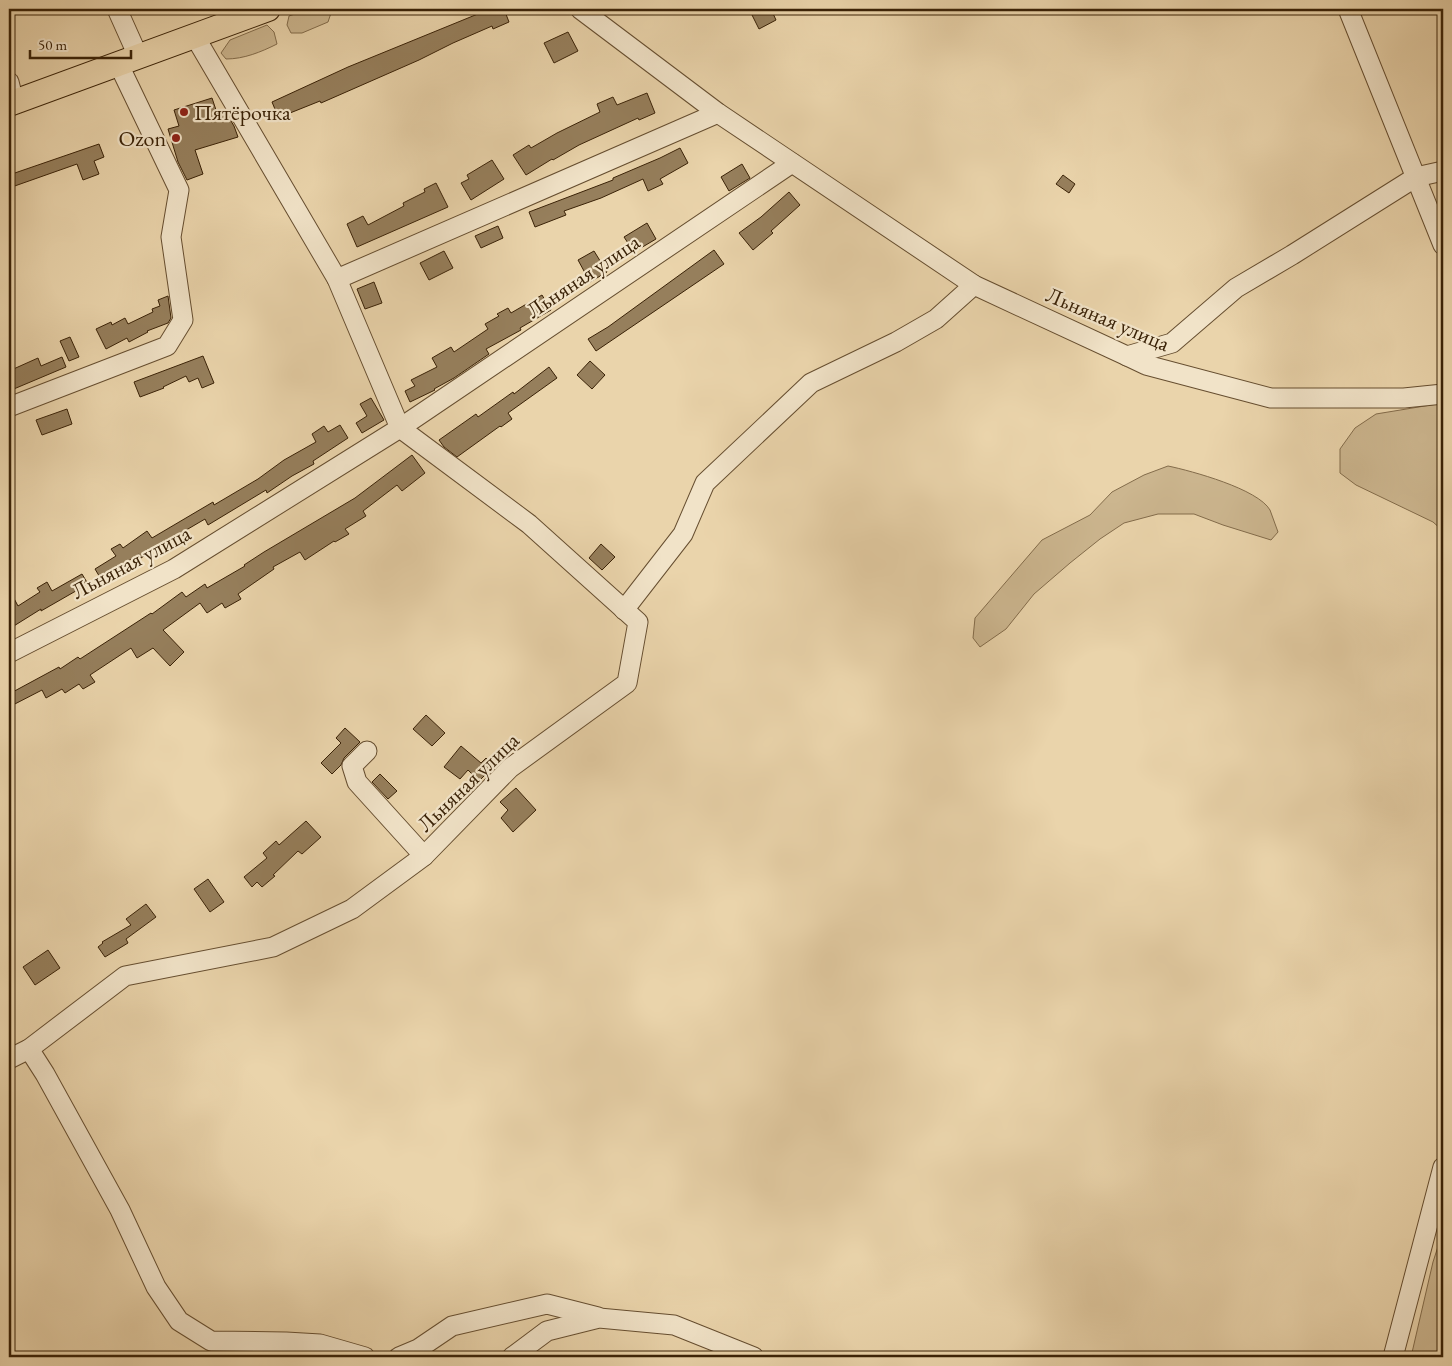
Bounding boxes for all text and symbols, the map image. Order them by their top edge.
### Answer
scale bar [30,28,131,60]
text: 50 m [38,35,67,54]
place label: Пятёрочка [194,98,291,127]
marker: Пятёрочка [178,106,190,118]
place label: Ozon [118,124,166,153]
marker: Ozon [170,132,182,144]
street label: Льняная улица [520,227,646,325]
street label: Льняная улица [1042,280,1174,358]
street label: Льняная улица [66,518,196,606]
street label: Льняная улица [411,726,525,838]

